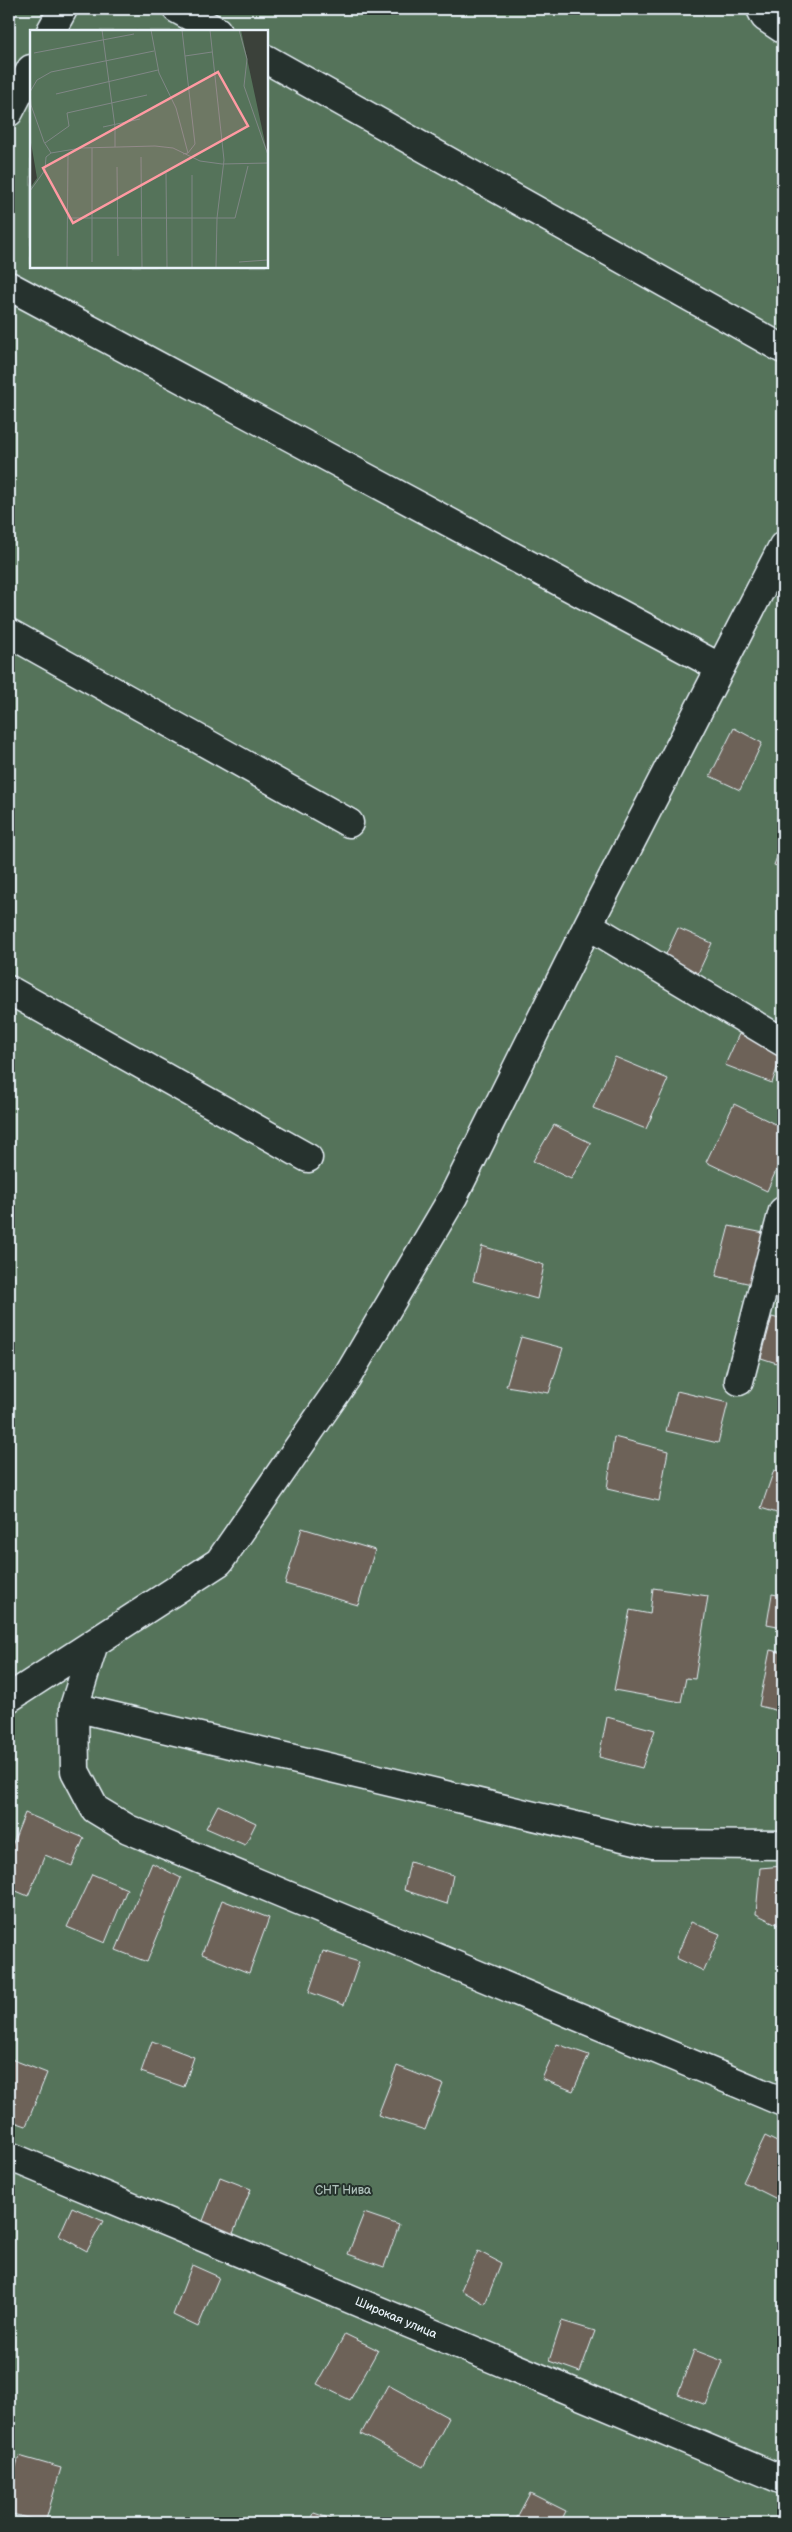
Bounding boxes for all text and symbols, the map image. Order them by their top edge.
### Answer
inset map [30,30,268,268]
park label: СНТ Нива [315,2183,371,2198]
street label: Широкая улица [353,2294,439,2342]

